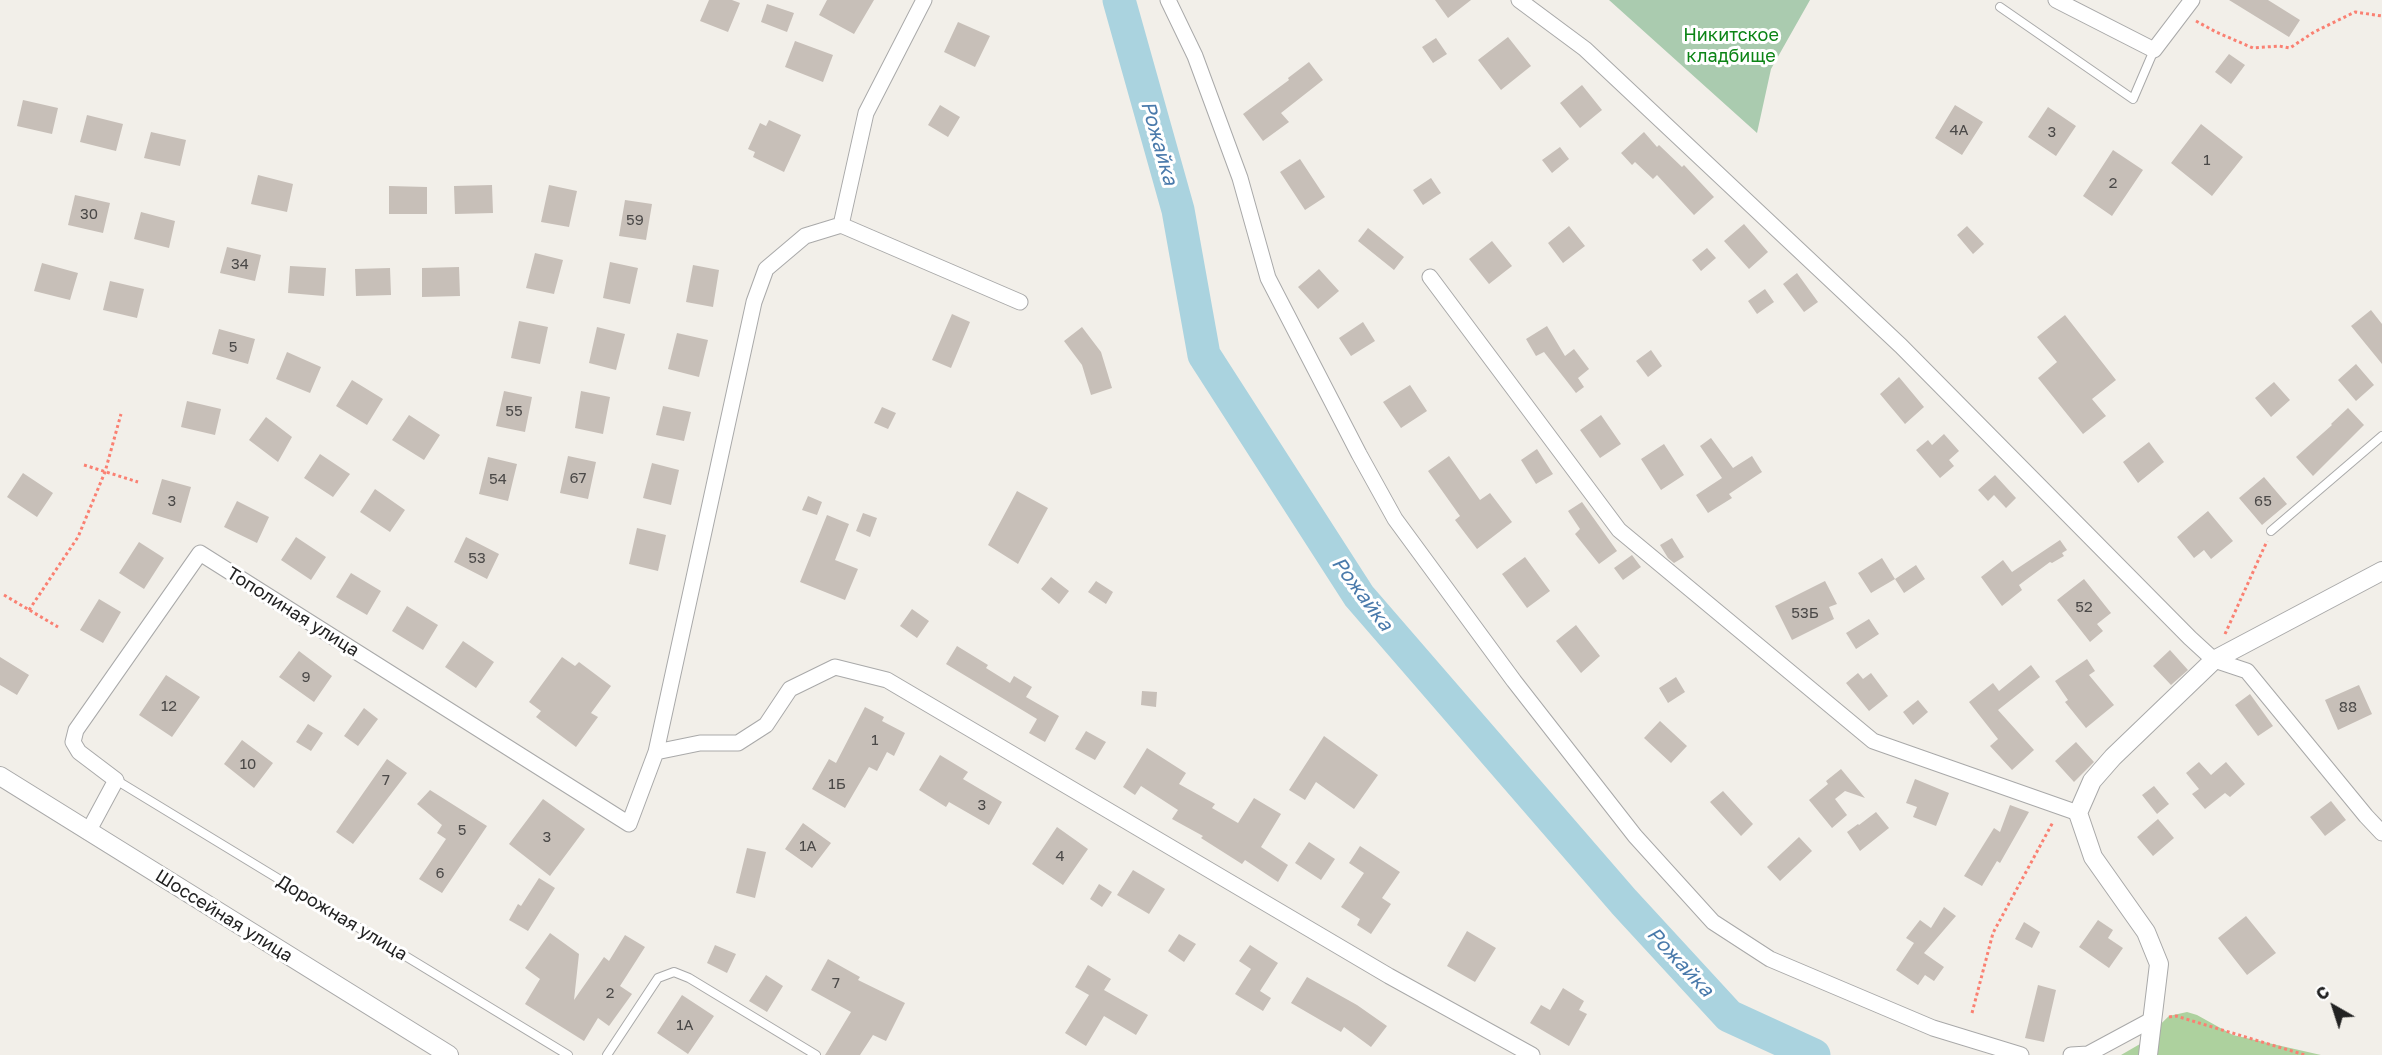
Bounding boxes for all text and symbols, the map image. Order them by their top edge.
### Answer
park label: Никитское кладбище [1683,24,1779,66]
water label: Рожайка [1136,98,1182,188]
house number: 4А [1949,121,1969,139]
house number: 3 [2048,123,2056,141]
house number: 1 [2203,151,2211,169]
house number: 2 [2109,174,2117,192]
house number: 30 [80,205,98,223]
house number: 59 [626,211,644,229]
house number: 34 [231,255,249,273]
house number: 5 [229,338,237,356]
house number: 55 [505,402,523,420]
house number: 67 [569,469,587,487]
house number: 54 [489,470,507,488]
house number: 3 [168,492,176,510]
house number: 65 [2254,492,2272,510]
house number: 53 [468,549,486,567]
water label: Рожайка [1326,552,1398,636]
street label: Тополиная улица [223,563,363,661]
house number: 52 [2075,598,2093,616]
house number: 53Б [1791,604,1819,622]
house number: 9 [301,668,311,686]
house number: 12 [161,697,177,715]
house number: 88 [2339,698,2357,716]
house number: 1 [871,731,879,749]
house number: 10 [240,755,256,773]
house number: 7 [382,771,390,789]
house number: 1Б [828,775,846,793]
house number: 3 [978,796,986,814]
house number: 5 [458,821,466,839]
house number: 3 [543,828,551,846]
house number: 1А [799,837,817,855]
house number: 4 [1055,847,1065,865]
house number: 6 [435,864,445,882]
street label: Шоссейная улица [151,865,297,967]
street label: Дорожная улица [273,871,411,965]
water label: Рожайка [1642,922,1718,1002]
house number: 7 [832,974,840,992]
north arrow [2304,977,2364,1037]
text: С [2312,982,2333,1004]
house number: 2 [606,984,614,1002]
house number: 1А [676,1016,694,1034]

